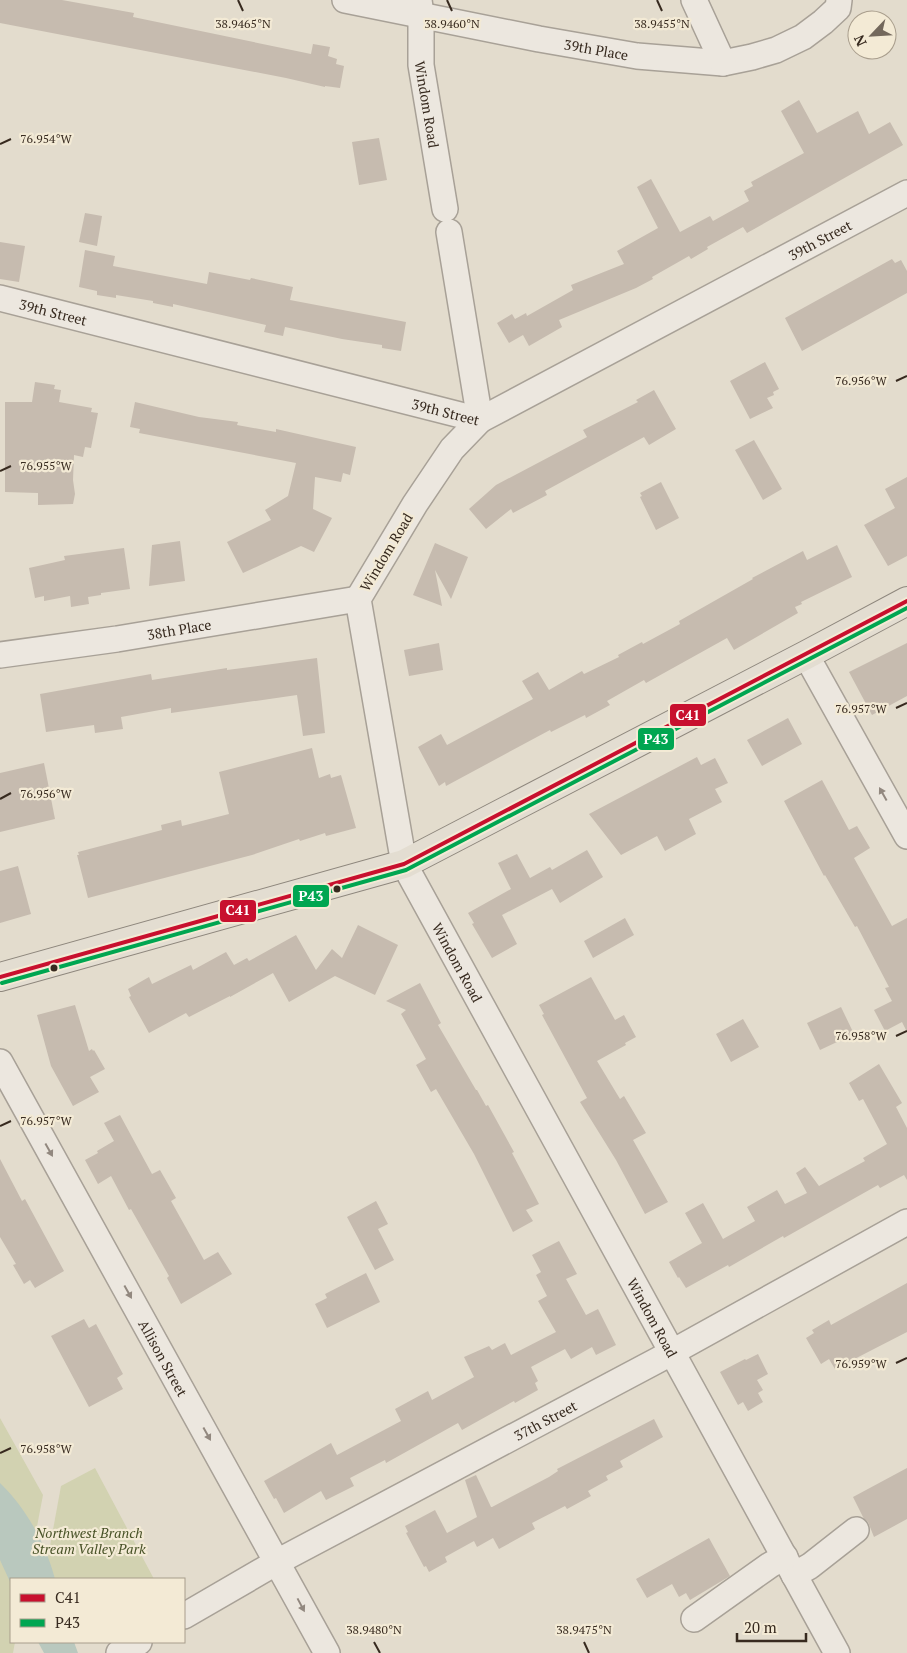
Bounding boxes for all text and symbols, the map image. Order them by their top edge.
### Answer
north arrow [847,10,897,60]
text: 38.9465°N [215,16,271,31]
text: 38.9460°N [424,16,480,31]
text: 38.9455°N [634,16,690,31]
text: N [849,32,871,50]
street label: 39th Place [563,34,630,64]
street label: Windom Road [411,59,444,149]
text: 76.954°W [20,131,73,146]
street label: 39th Street [785,214,855,264]
street label: 39th Street [17,294,90,329]
text: 76.956°W [835,373,888,388]
street label: 39th Street [410,394,482,429]
text: 76.955°W [20,458,73,473]
street label: Windom Road [355,509,417,595]
street label: 38th Place [146,614,213,643]
text: 76.957°W [835,701,888,716]
line badge: C41 [669,703,707,727]
text: C41 [676,705,700,724]
line badge: P43 [637,727,675,751]
text: P43 [644,729,668,748]
text: 76.956°W [20,786,73,801]
one-way arrow [879,787,888,800]
line badge: P43 [292,884,330,908]
unlabelled marker [332,884,342,894]
text: P43 [299,886,323,905]
line badge: C41 [219,899,257,923]
text: C41 [226,900,250,919]
street label: Windom Road [428,919,488,1006]
unlabelled marker [49,963,59,973]
text: 76.958°W [835,1028,888,1043]
text: 76.957°W [20,1113,73,1128]
one-way arrow [45,1143,53,1157]
street label: Windom Road [623,1274,682,1361]
one-way arrow [124,1285,132,1300]
street label: Allison Street [135,1316,193,1400]
text: 76.959°W [835,1356,888,1371]
street label: 37th Street [510,1395,581,1444]
one-way arrow [203,1427,211,1442]
text: 76.958°W [20,1441,73,1456]
park label: Northwest Branch Stream Valley Park [32,1523,146,1558]
legend [10,1578,185,1643]
text: C41 [55,1587,81,1607]
one-way arrow [296,1598,305,1611]
scale bar [737,1610,806,1642]
text: P43 [55,1612,80,1632]
text: 20 m [744,1617,777,1637]
text: 38.9480°N [346,1622,402,1637]
text: 38.9475°N [556,1622,612,1637]

